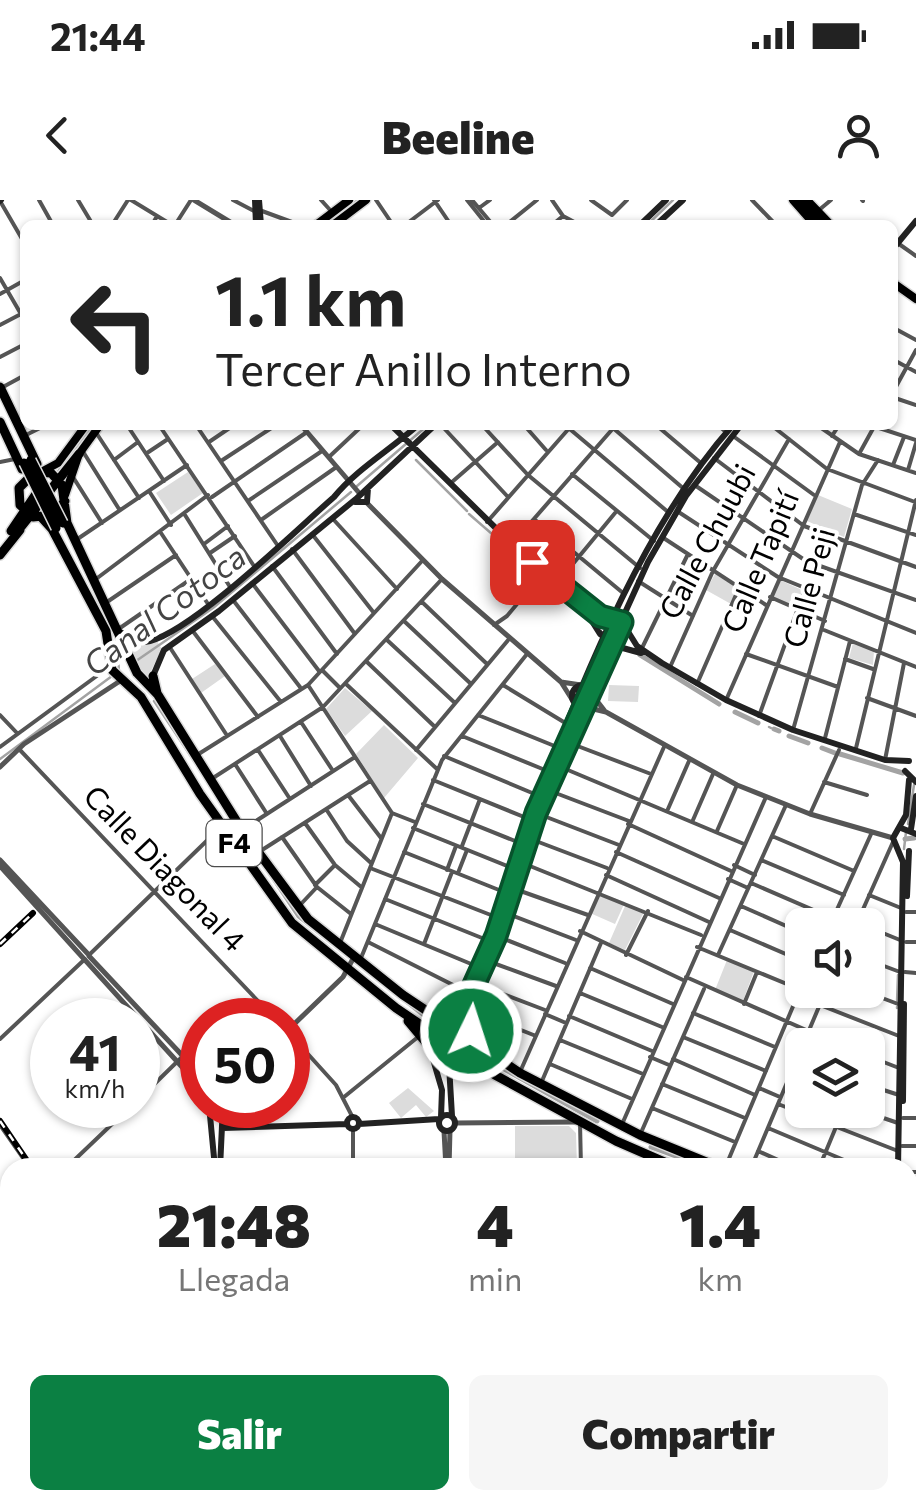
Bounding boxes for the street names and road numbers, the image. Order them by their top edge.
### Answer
street label: Calle Chuubi [650,457,762,624]
street label: Calle Tapití [712,483,806,638]
street label: Calle Peji [774,523,841,651]
street label: Calle Diagonal 4 [77,776,254,958]
road number: F4 [206,820,262,866]

